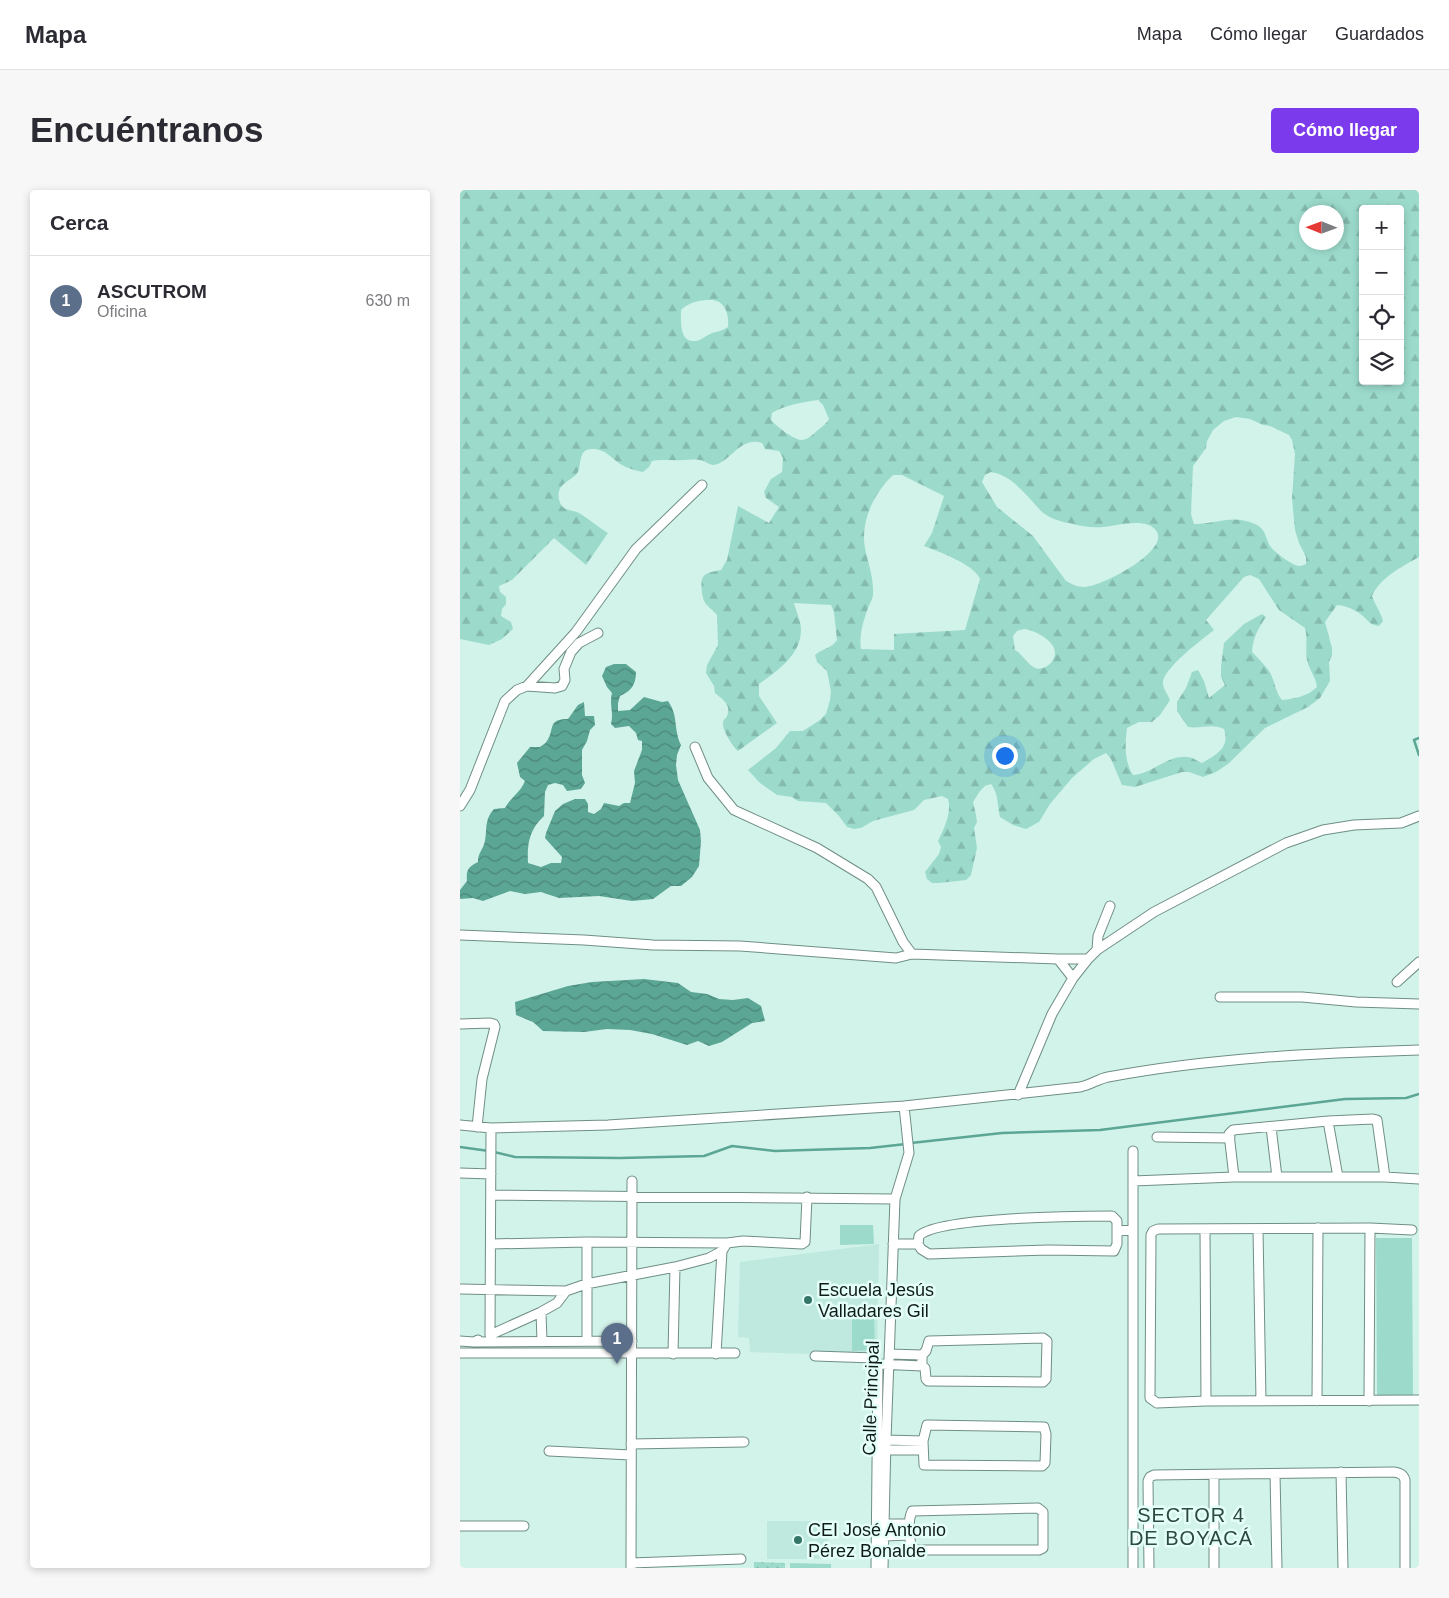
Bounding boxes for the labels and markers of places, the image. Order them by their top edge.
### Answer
place label: Escuela Jesús Valladares Gil [818,1280,934,1321]
marker: Escuela Jesús Valladares Gil [802,1294,814,1306]
pin: 1 [601,1323,633,1364]
place label: CEI José Antonio Pérez Bonalde [808,1520,946,1561]
marker: CEI José Antonio Pérez Bonalde [792,1534,804,1546]

